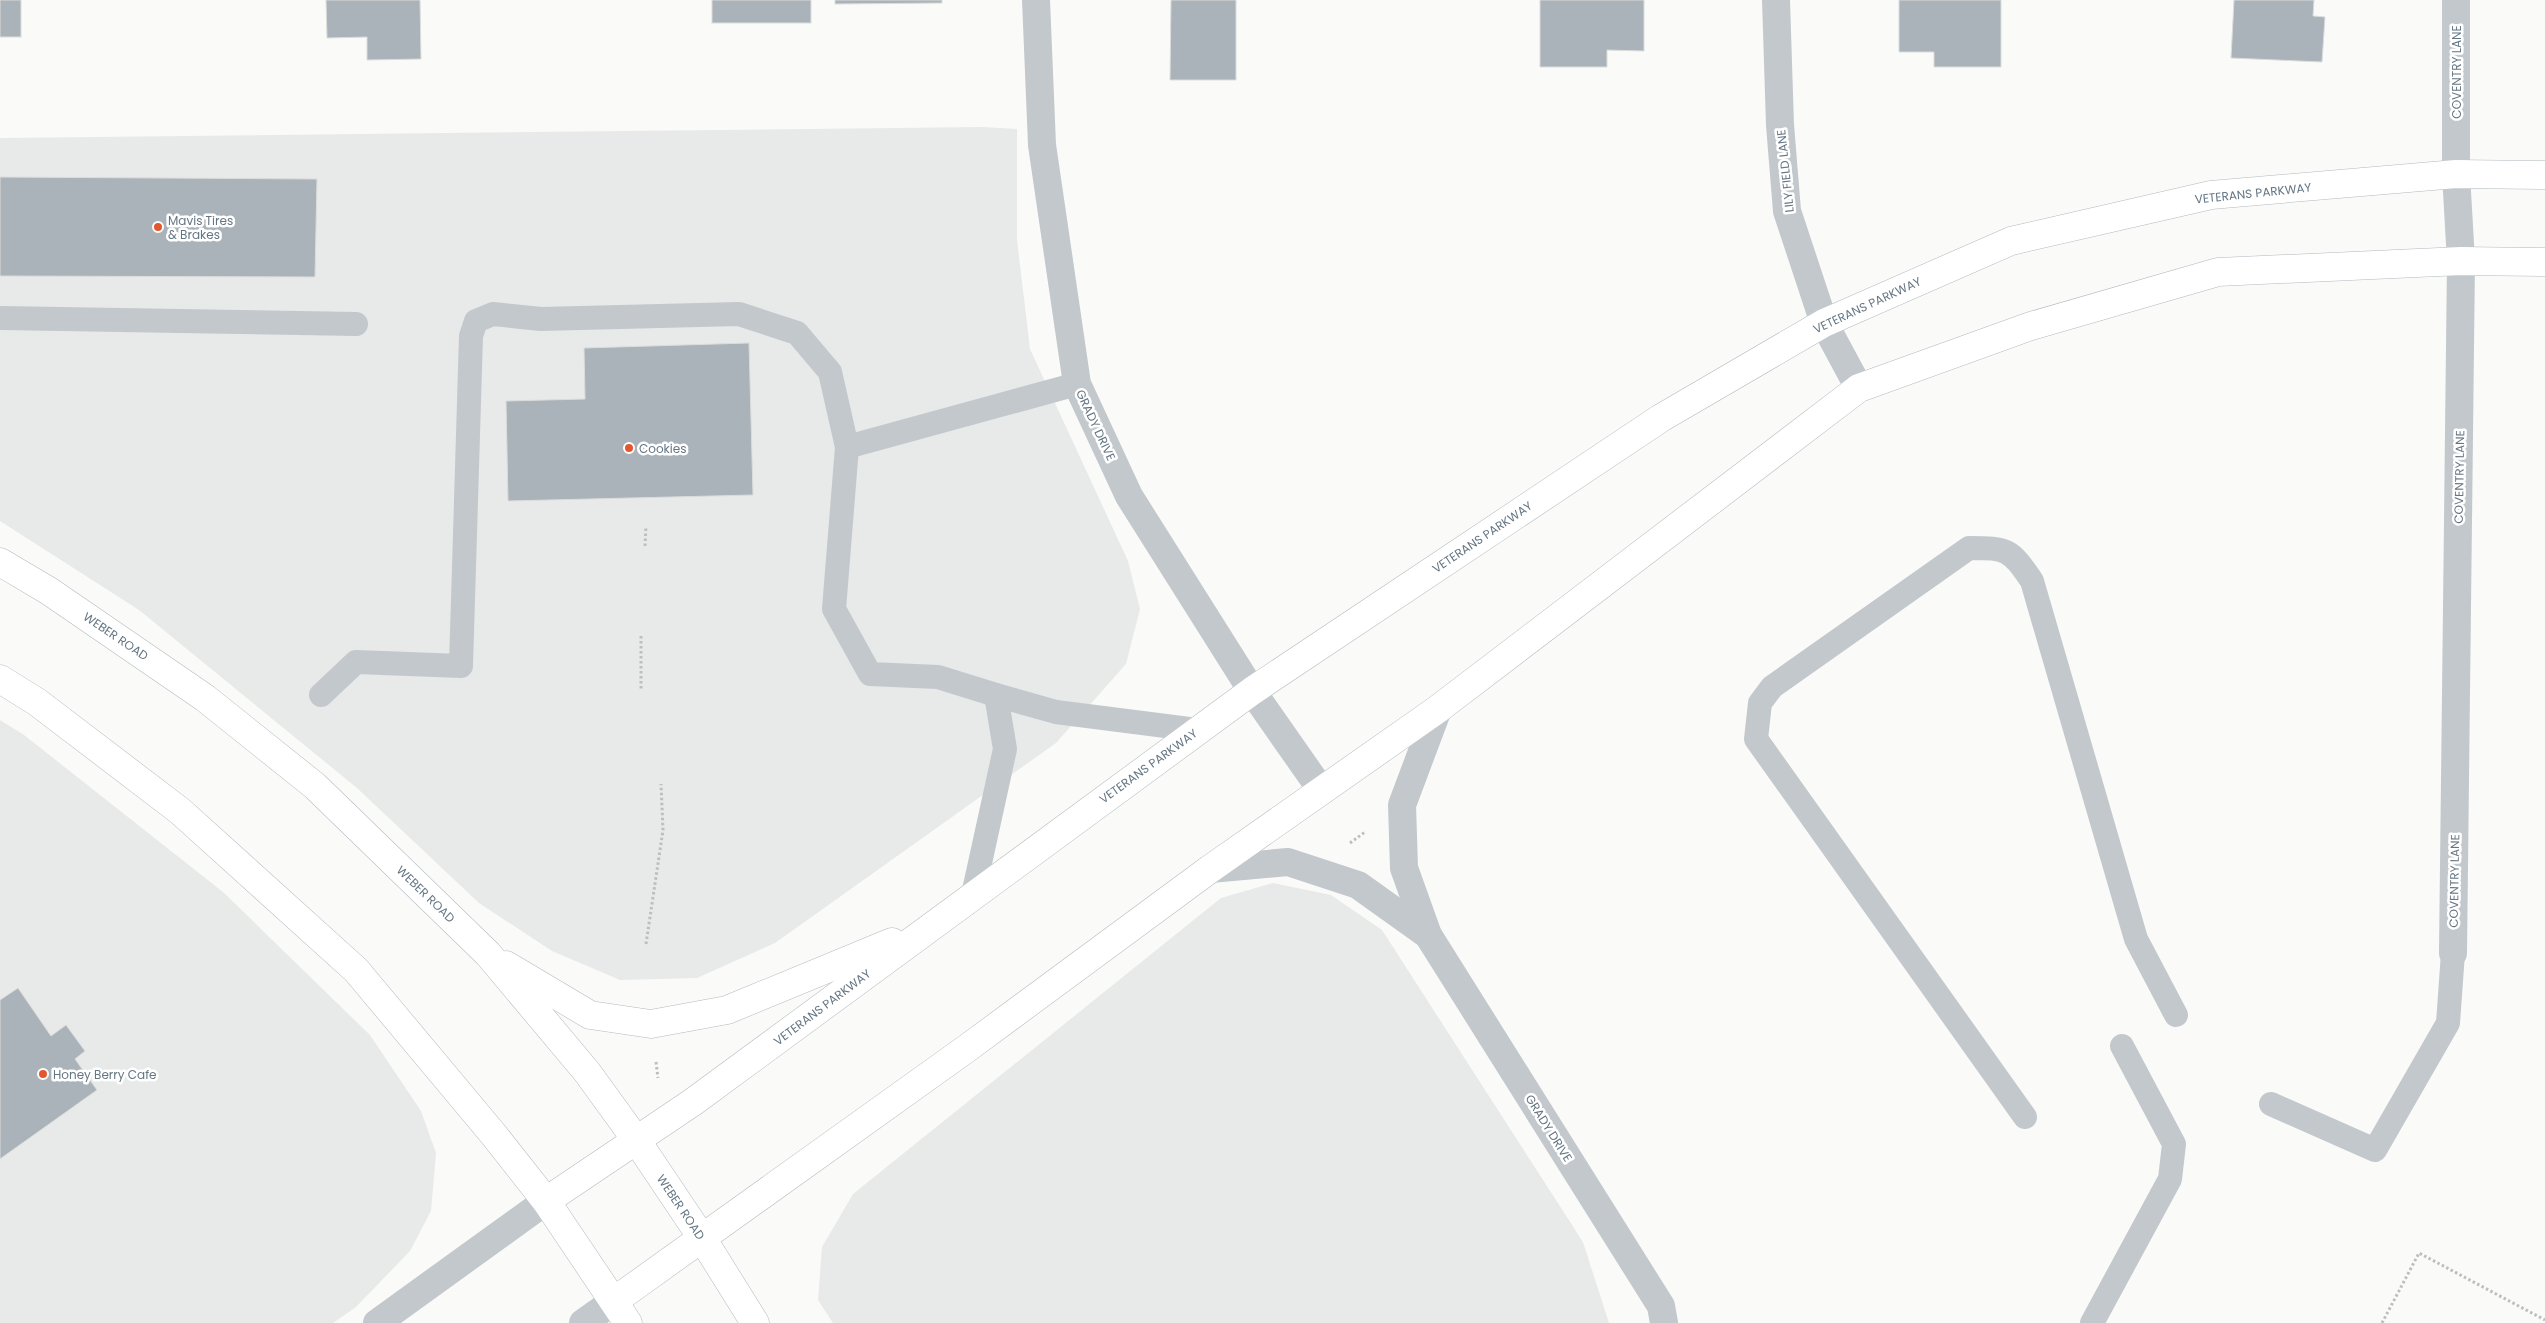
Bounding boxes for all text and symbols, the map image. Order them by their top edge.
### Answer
street label: COVENTRY LANE [2448,25,2465,119]
street label: LILY FIELD LANE [1772,129,1798,213]
street label: VETERANS PARKWAY [2194,178,2312,208]
place label: Mavis Tires & Brakes [168,212,233,243]
marker: Mavis Tires & Brakes [152,221,164,233]
street label: VETERANS PARKWAY [1810,273,1924,337]
street label: GRADY DRIVE [1072,387,1120,463]
street label: COVENTRY LANE [2450,430,2468,524]
place label: Cookies [639,440,686,457]
marker: Cookies [623,442,635,454]
street label: VETERANS PARKWAY [1429,497,1535,577]
street label: WEBER ROAD [80,608,152,664]
street label: VETERANS PARKWAY [1096,725,1200,807]
street label: COVENTRY LANE [2445,834,2463,928]
street label: WEBER ROAD [393,862,459,926]
street label: VETERANS PARKWAY [770,965,874,1049]
place label: Honey Berry Cafe [53,1066,157,1083]
marker: Honey Berry Cafe [37,1068,49,1080]
street label: GRADY DRIVE [1522,1091,1576,1165]
street label: WEBER ROAD [653,1171,709,1243]

